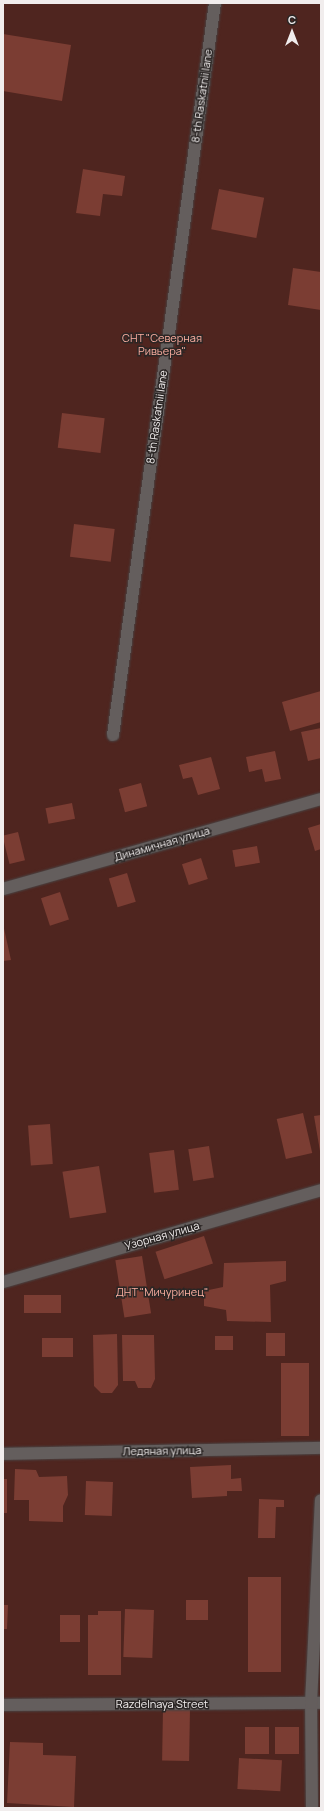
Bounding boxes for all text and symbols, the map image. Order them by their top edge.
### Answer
north arrow [272,12,312,52]
text: С [288,12,296,27]
street label: 8-th Raskatnii lane [189,48,215,144]
park label: СНТ "Северная Ривьера" [122,332,202,358]
street label: 8-th Raskatnii lane [144,369,170,465]
street label: Динамичная улица [113,824,211,864]
street label: Узорная улица [123,1219,201,1253]
park label: ДНТ "Мичуринец" [116,1285,208,1299]
street label: Ледяная улица [123,1444,201,1458]
street label: Razdelnaya Street [116,1697,208,1711]

